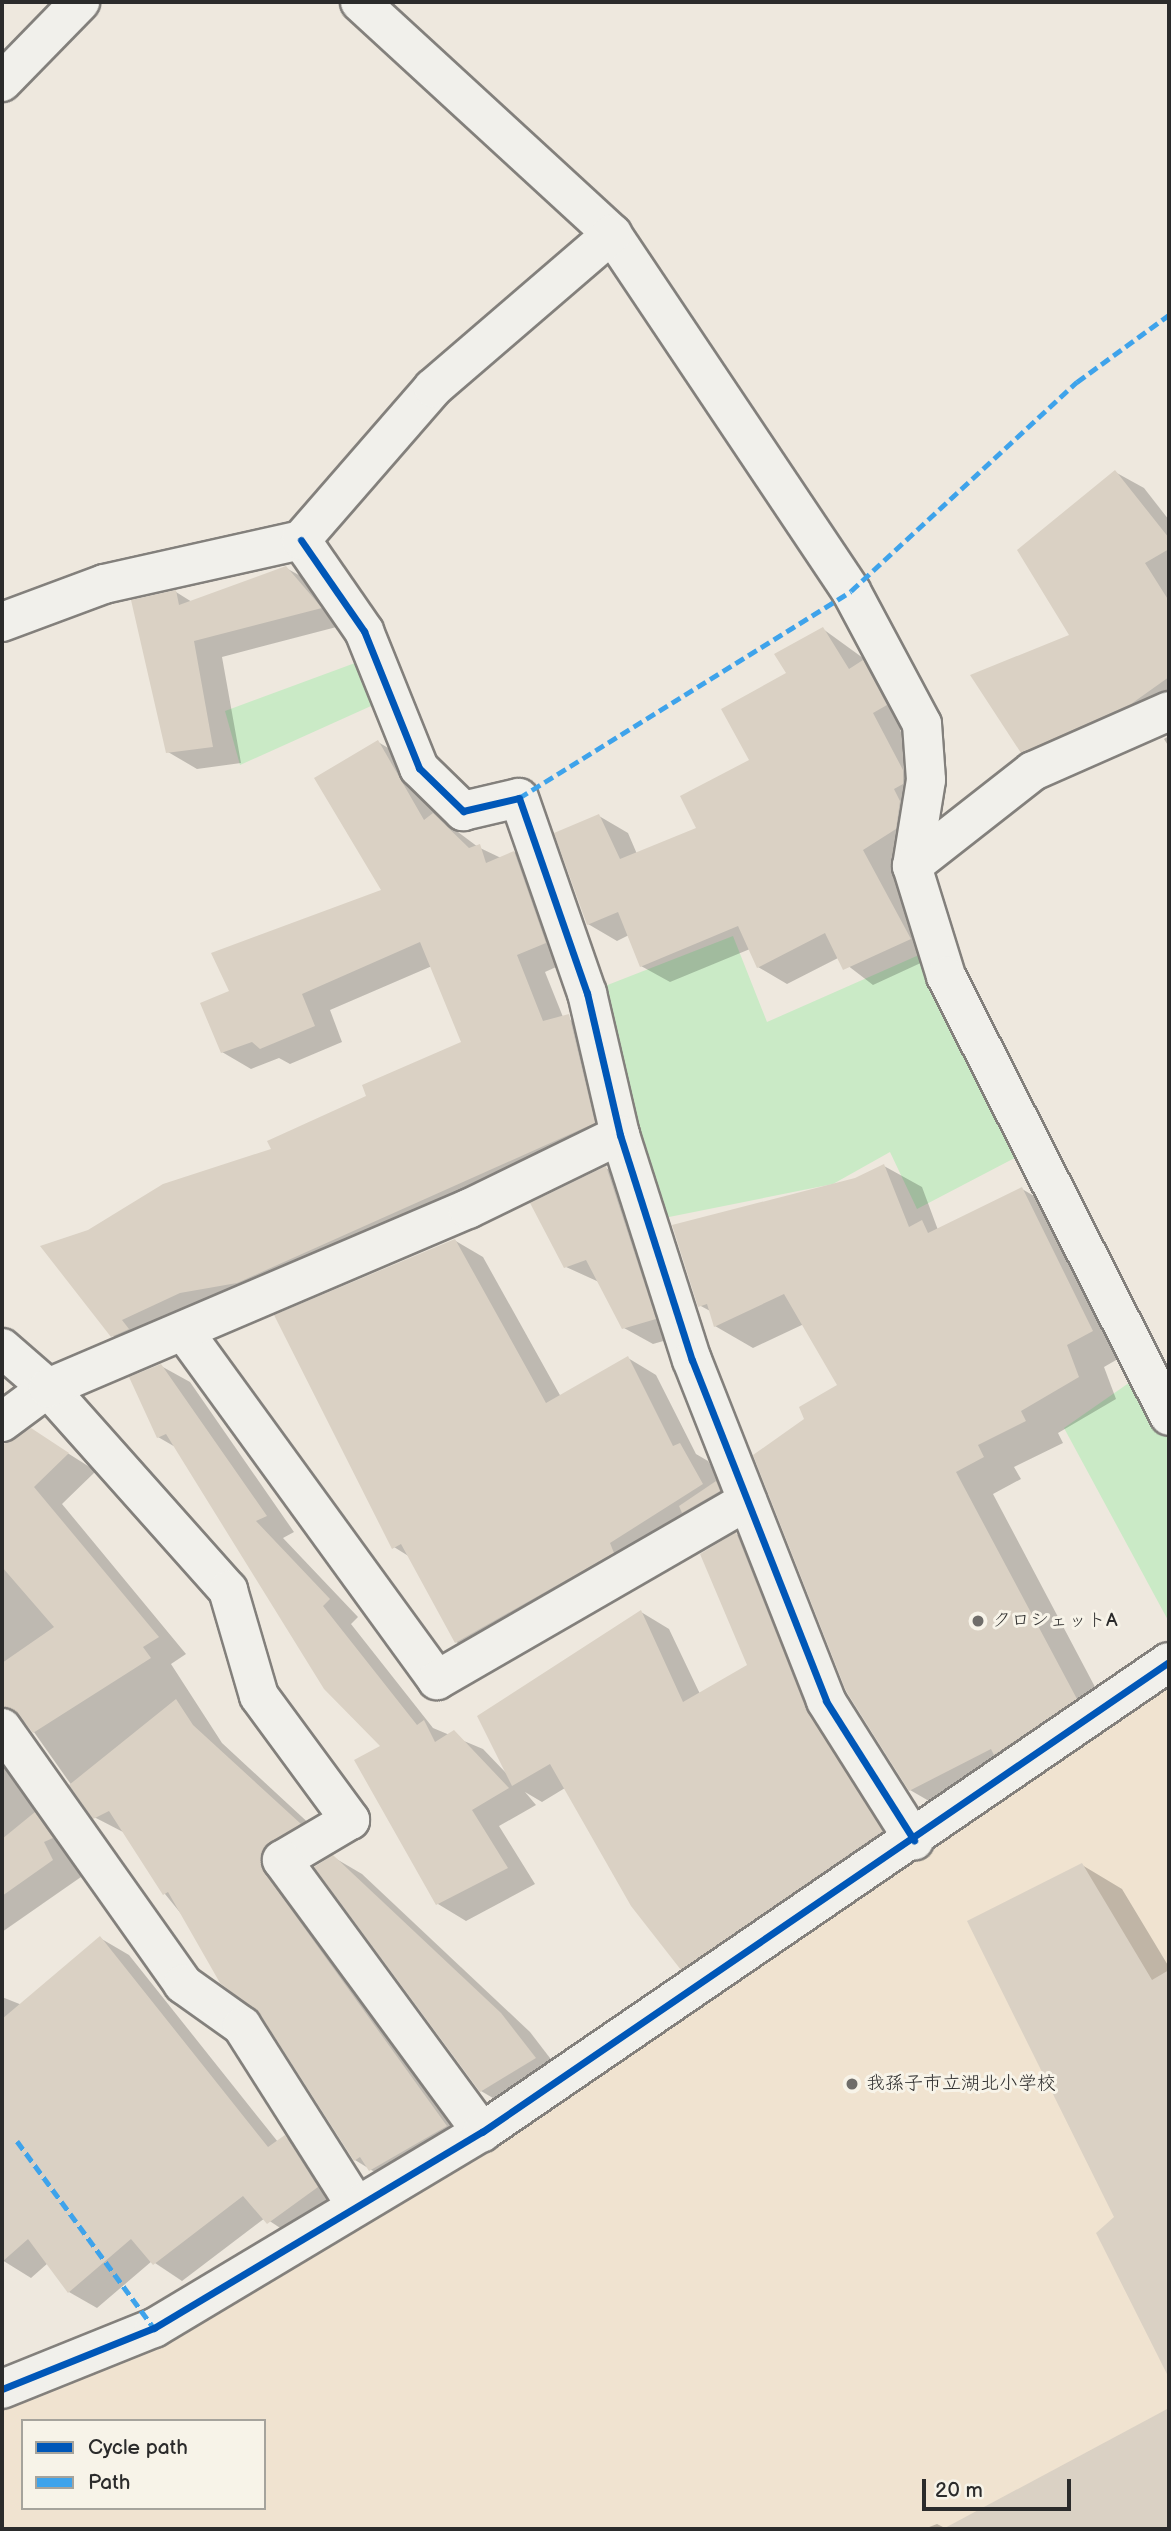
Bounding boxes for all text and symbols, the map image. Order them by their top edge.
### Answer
place label: クロシェットA [992,1610,1118,1632]
marker: クロシェットA [970,1613,986,1629]
place label: 我孫子市立湖北小学校 [866,2073,1056,2095]
marker: 我孫子市立湖北小学校 [844,2076,860,2092]
legend [21,2419,266,2510]
text: Cycle path [88,2435,188,2460]
scale bar [926,2464,1075,2508]
text: Path [88,2470,130,2495]
text: 20 m [935,2478,983,2503]

